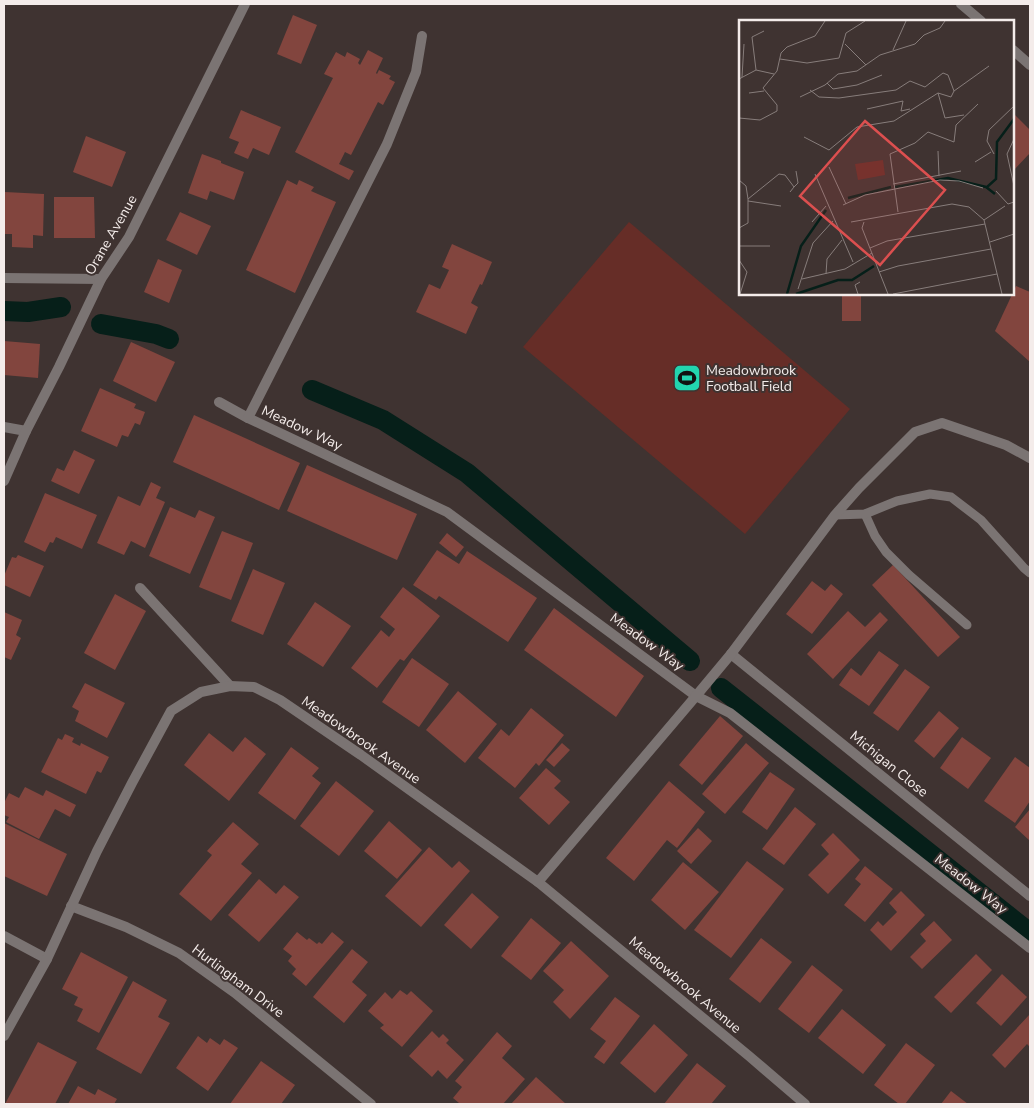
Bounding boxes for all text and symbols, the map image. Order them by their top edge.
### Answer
inset map [739,20,1014,295]
street label: Orane Avenue [80,191,142,279]
place label: Meadowbrook Football Field [706,361,797,396]
sports icon: Meadowbrook Football Field [672,363,702,393]
street label: Meadow Way [258,401,346,455]
street label: Meadow Way [606,609,689,676]
street label: Meadowbrook Avenue [298,692,424,788]
street label: Michigan Close [846,727,932,801]
street label: Meadow Way [931,850,1012,919]
street label: Meadowbrook Avenue [625,932,745,1038]
street label: Hurlingham Drive [188,940,288,1022]

